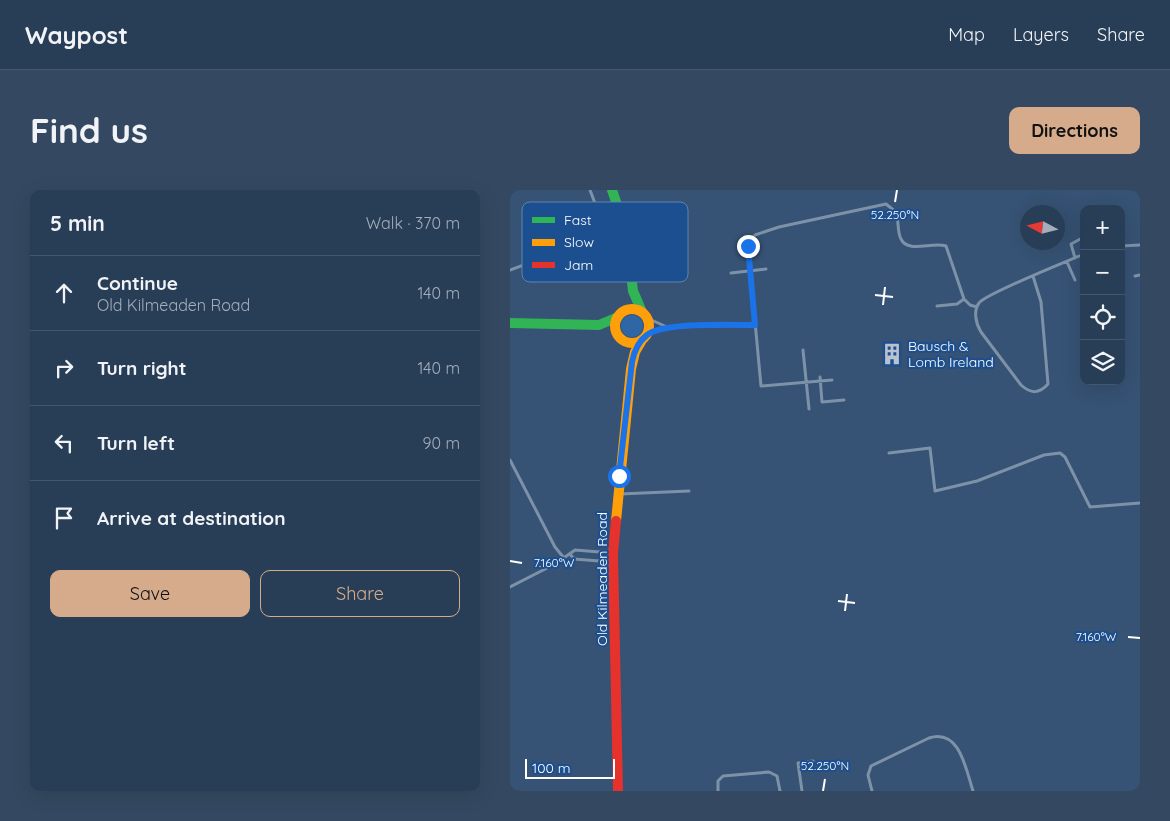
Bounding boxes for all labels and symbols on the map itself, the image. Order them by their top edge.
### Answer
legend [522,202,688,282]
north arrow [1020,205,1065,250]
text: 52.250°N [871,207,919,222]
text: Fast [564,211,592,229]
text: Slow [564,233,594,251]
route end [737,235,760,258]
text: Jam [564,256,593,274]
place label: Bausch & Lomb Ireland [908,337,994,371]
building icon: Bausch & Lomb Ireland [879,341,905,367]
route start [608,465,631,488]
street label: Old Kilmeaden Road [593,512,611,646]
text: 7.160°W [534,555,575,570]
text: 7.160°W [1076,629,1117,644]
scale bar [525,756,615,779]
text: 52.250°N [801,758,849,773]

